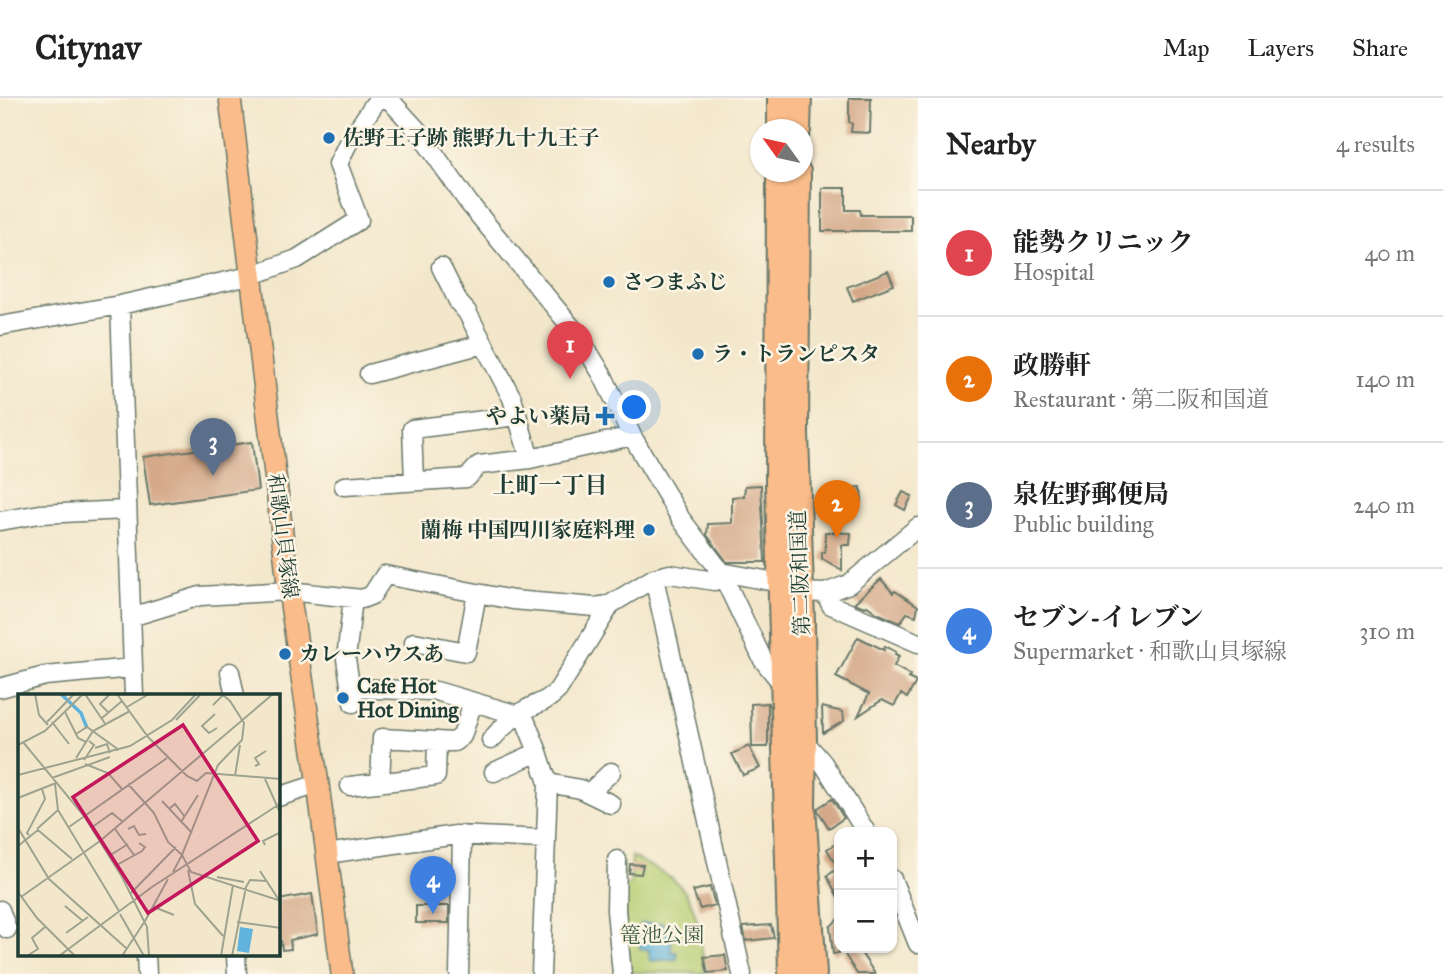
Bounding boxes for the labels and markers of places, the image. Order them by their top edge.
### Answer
place label: 佐野王子跡 熊野九十九王子 [343,125,600,151]
marker: 佐野王子跡 熊野九十九王子 [321,130,337,146]
place label: さつまふじ [623,269,728,295]
marker: さつまふじ [601,274,617,290]
pin: 1 [547,321,593,379]
place label: ラ・トランピスタ [712,341,880,367]
marker: ラ・トランピスタ [690,346,706,362]
place label: やよい薬局 [486,403,591,429]
marker: やよい薬局 [597,408,613,424]
pin: 3 [190,418,236,476]
pin: 2 [814,480,860,538]
place label: 蘭梅 中国四川家庭料理 [420,517,635,543]
marker: 蘭梅 中国四川家庭料理 [641,522,657,538]
place label: カレーハウスあ [299,641,444,667]
marker: カレーハウスあ [277,646,293,662]
place label: Cafe Hot Hot Dining [357,673,459,723]
marker: Cafe Hot Hot Dining [335,690,351,706]
pin: 4 [410,856,456,914]

